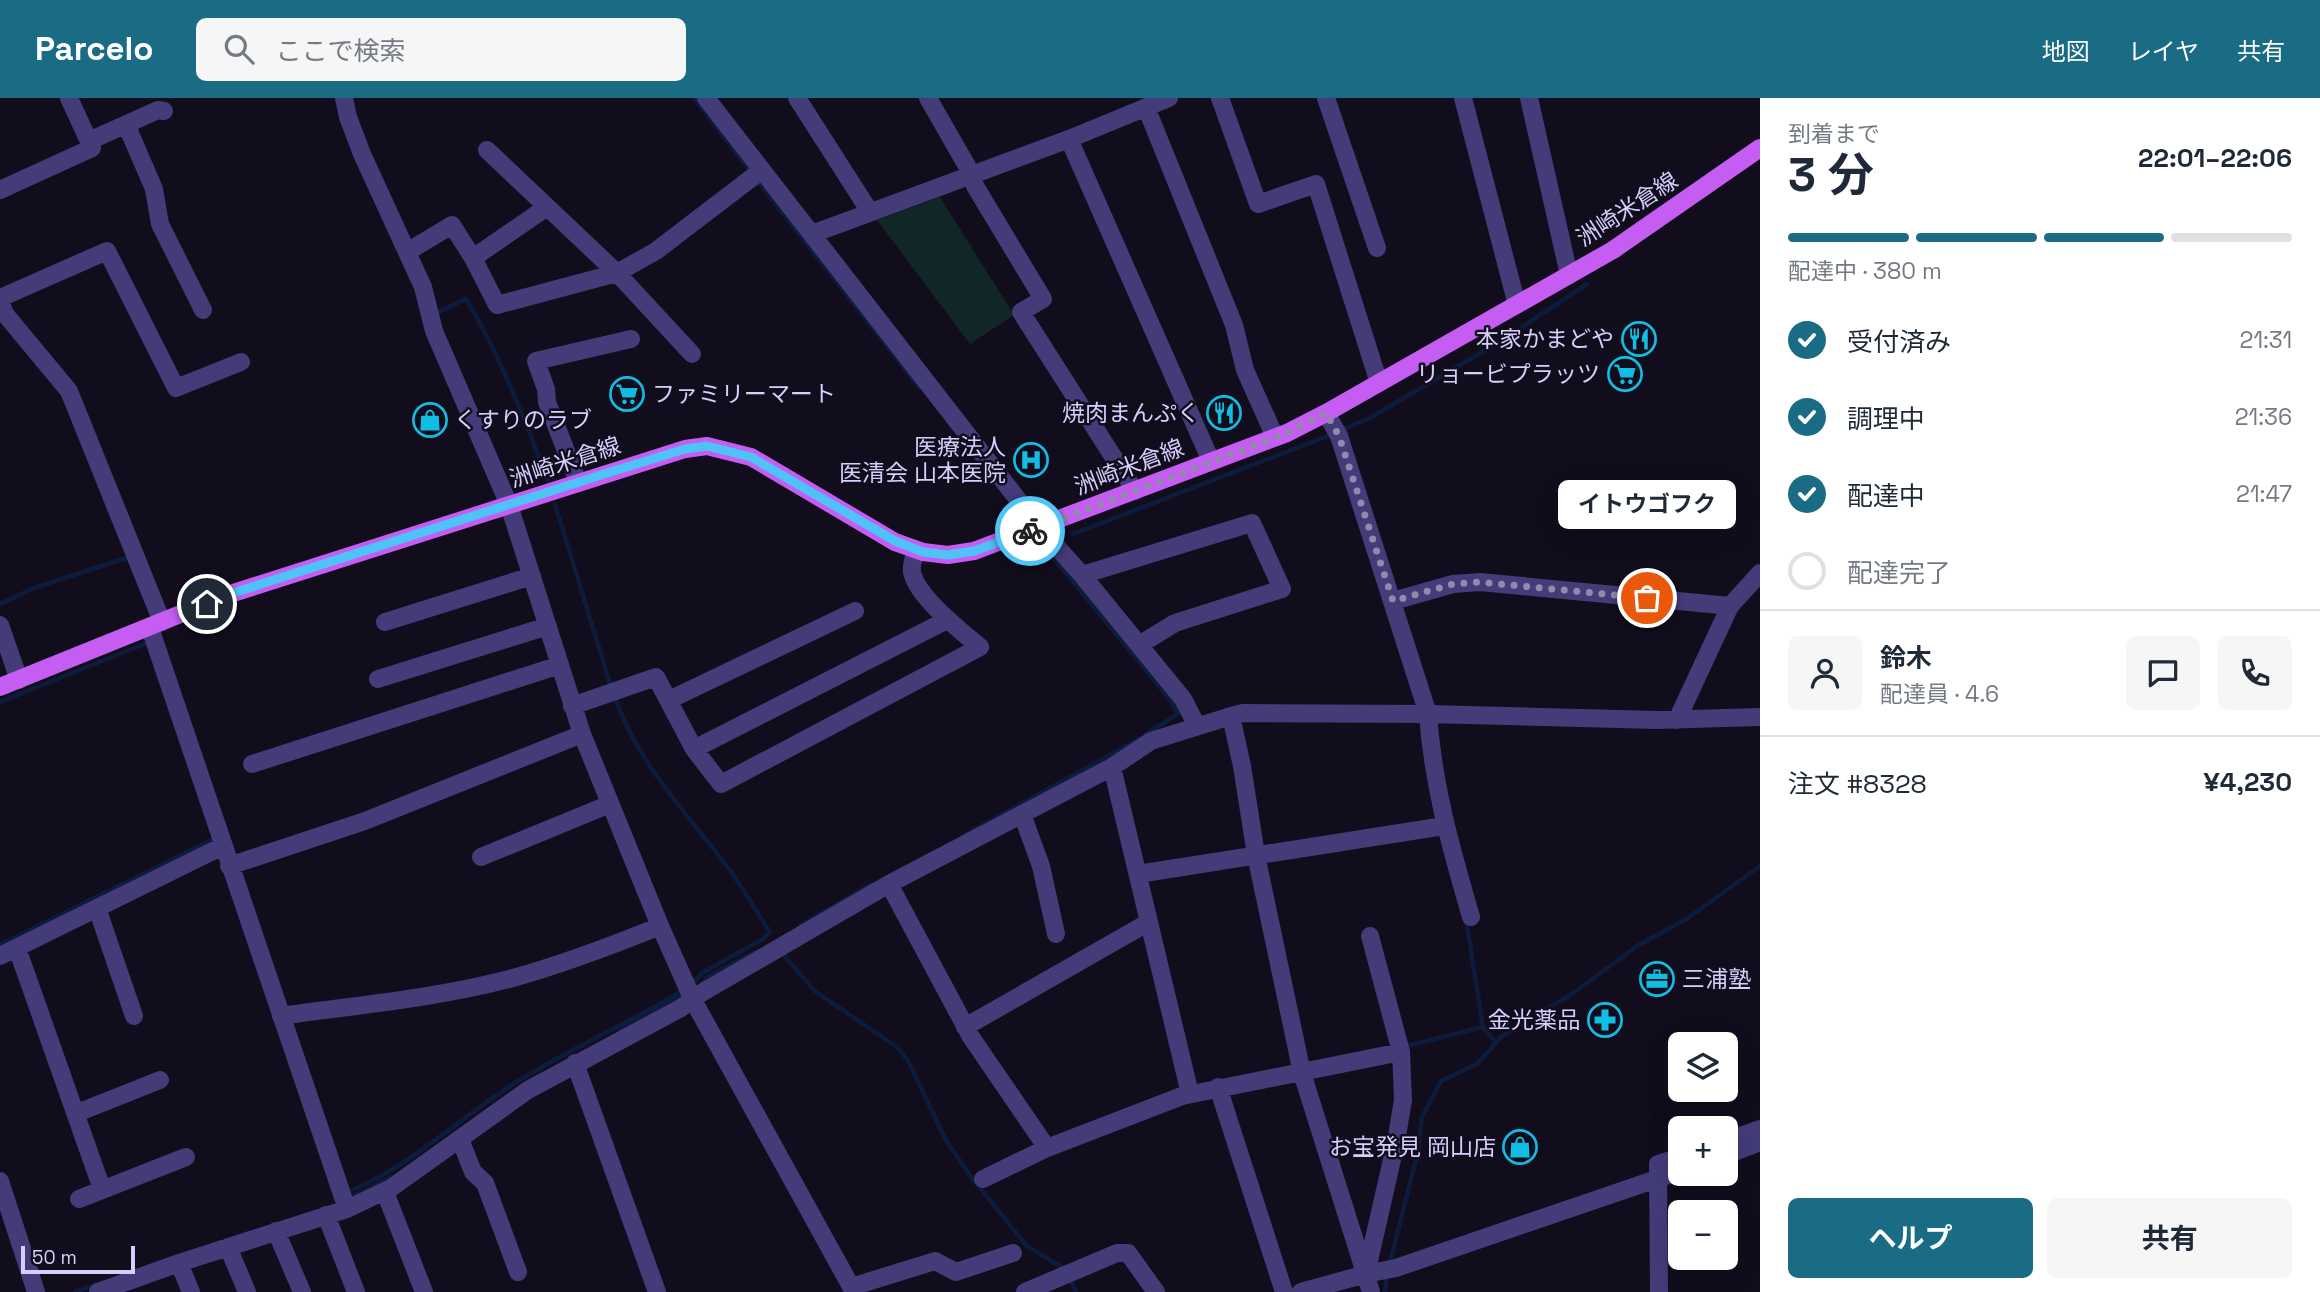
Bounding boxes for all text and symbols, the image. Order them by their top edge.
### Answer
search box [196,18,686,81]
text: Parcelo [35,28,154,70]
icon: search [220,30,258,68]
text: ここで検索 [276,34,406,68]
text: 地図 [2042,36,2090,67]
text: レイヤ [2128,36,2199,67]
text: 共有 [2237,36,2285,67]
text: 到着まで [1788,119,1880,149]
text: 22:01–22:06 [2138,141,2292,175]
text: 3 分 [1788,146,1874,204]
street label: 洲崎米倉線 [1571,165,1683,253]
text: 配達中 · 380 m [1788,256,1942,286]
restaurant icon: 本家かまどや [1620,320,1658,358]
icon: check [1788,321,1826,359]
place label: 本家かまどや [1476,324,1614,354]
text: 受付済み [1847,325,1951,359]
text: 21:31 [2240,325,2292,355]
supermarket icon: リョービプラッツ [1606,355,1644,393]
place label: リョービプラッツ [1416,359,1600,389]
supermarket icon: ファミリーマート [608,375,646,413]
place label: ファミリーマート [652,379,836,409]
restaurant icon: 焼肉まんぷく [1205,394,1243,432]
place label: 焼肉まんぷく [1062,398,1200,428]
icon: check [1788,398,1826,436]
shop icon: くすりのラブ [411,401,449,439]
text: 調理中 [1847,402,1925,436]
text: 21:36 [2235,402,2292,432]
place label: くすりのラブ [454,405,592,435]
street label: 洲崎米倉線 [506,430,624,494]
place label: 医療法人 医清会 山本医院 [839,432,1006,488]
street label: 洲崎米倉線 [1070,432,1188,502]
hospital icon: 医療法人 医清会 山本医院 [1012,441,1050,479]
icon: check [1788,475,1826,513]
callout: イトウゴフク [1558,479,1736,528]
text: 配達中 [1847,479,1925,513]
text: 21:47 [2236,479,2292,509]
text: イトウゴフク [1578,489,1716,519]
courier [995,496,1065,566]
icon: bike [1011,512,1049,550]
text: 配達完了 [1847,556,1951,590]
pin [1617,568,1677,628]
pin [177,574,237,634]
icon: bag [1628,579,1666,617]
icon: home [188,585,226,623]
button: person [1788,636,1862,710]
button: chat [2126,636,2200,710]
button: phone [2218,636,2292,710]
text: 鈴木 [1880,641,1932,675]
text: 配達員 · 4.6 [1880,679,1999,709]
text: ¥4,230 [2204,765,2292,799]
text: 注文 #8328 [1788,767,1927,801]
office icon: 三浦塾 [1638,960,1676,998]
place label: 三浦塾 [1682,964,1751,994]
pharmacy icon: 金光薬品 [1586,1001,1624,1039]
place label: 金光薬品 [1488,1005,1580,1035]
map controls [1668,1032,1738,1270]
button: layers [1668,1032,1738,1102]
button: + [1668,1116,1738,1186]
shop icon: お宝発見 岡山店 [1501,1128,1539,1166]
place label: お宝発見 岡山店 [1329,1132,1496,1162]
button: ヘルプ [1788,1198,2033,1278]
button: 共有 [2047,1198,2292,1278]
button: − [1668,1200,1738,1270]
scale bar [21,1243,135,1275]
text: 50 m [32,1245,77,1270]

